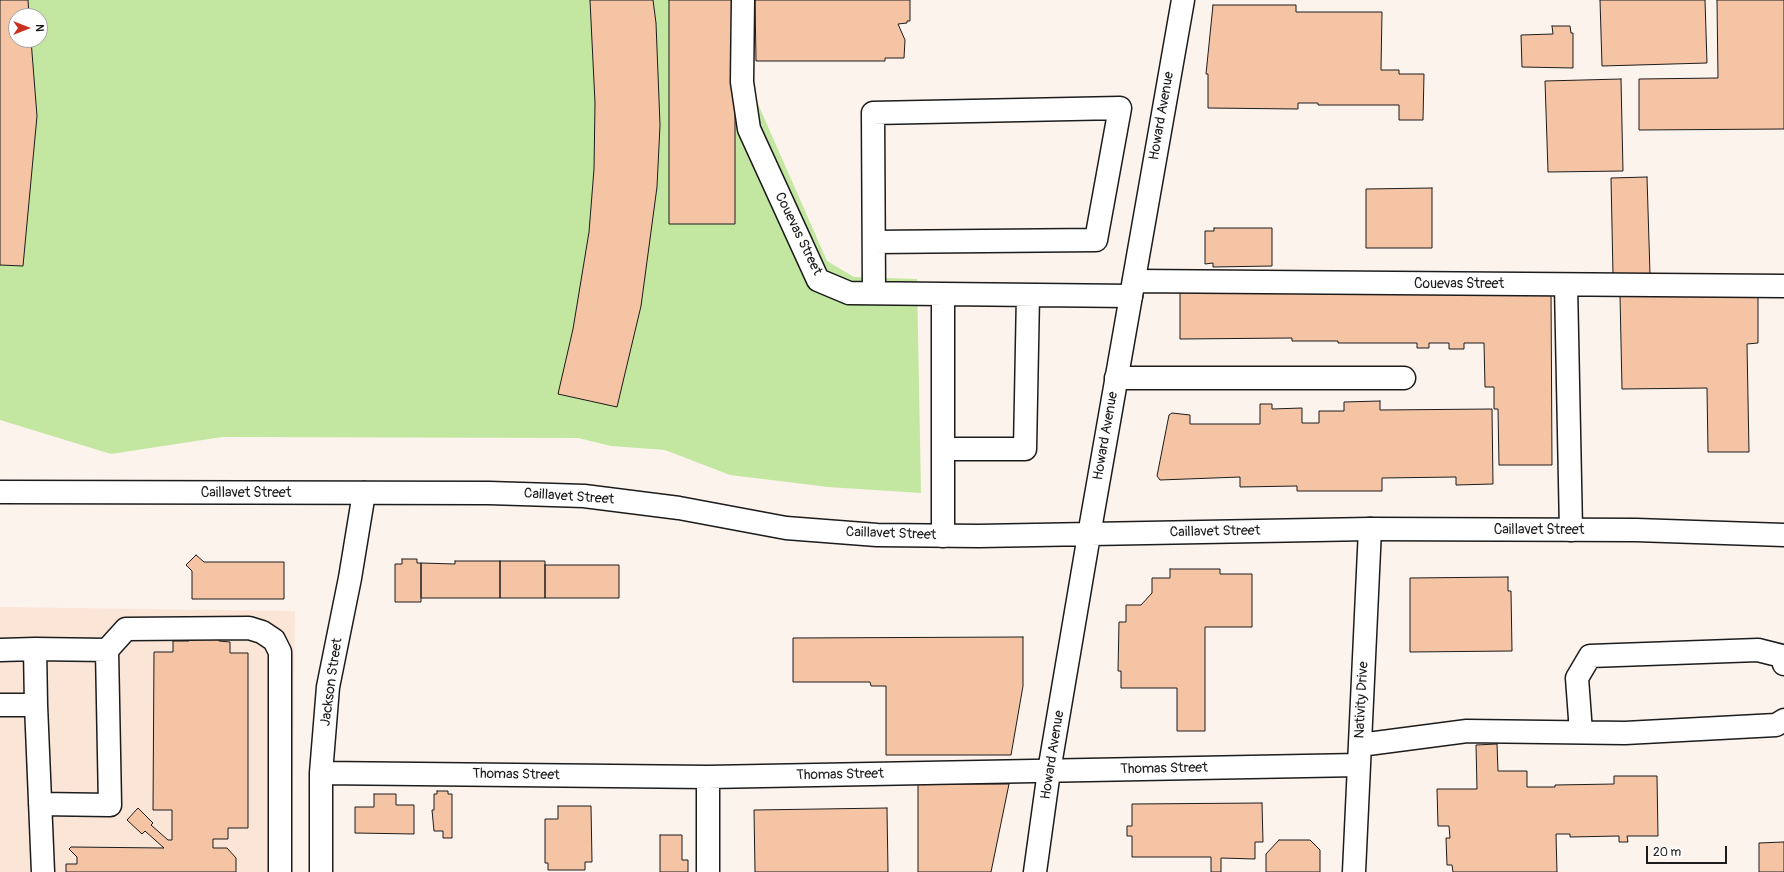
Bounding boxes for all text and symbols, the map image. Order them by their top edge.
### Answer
north arrow [8,8,48,48]
text: N [33,24,46,32]
street label: Howard Avenue [1146,70,1178,162]
street label: Couevas Street [771,190,825,278]
street label: Couevas Street [1414,276,1504,292]
street label: Howard Avenue [1090,390,1122,482]
street label: Caillavet Street [201,485,291,501]
street label: Caillavet Street [523,485,615,509]
street label: Caillavet Street [1494,522,1584,538]
street label: Caillavet Street [1170,523,1260,541]
street label: Caillavet Street [845,524,937,544]
street label: Jackson Street [318,637,346,727]
street label: Nativity Drive [1352,661,1372,739]
street label: Howard Avenue [1038,709,1068,801]
street label: Thomas Street [1120,760,1208,778]
street label: Thomas Street [472,766,560,784]
street label: Thomas Street [796,766,884,784]
scale bar [1648,838,1729,864]
text: 20 m [1653,845,1681,860]

